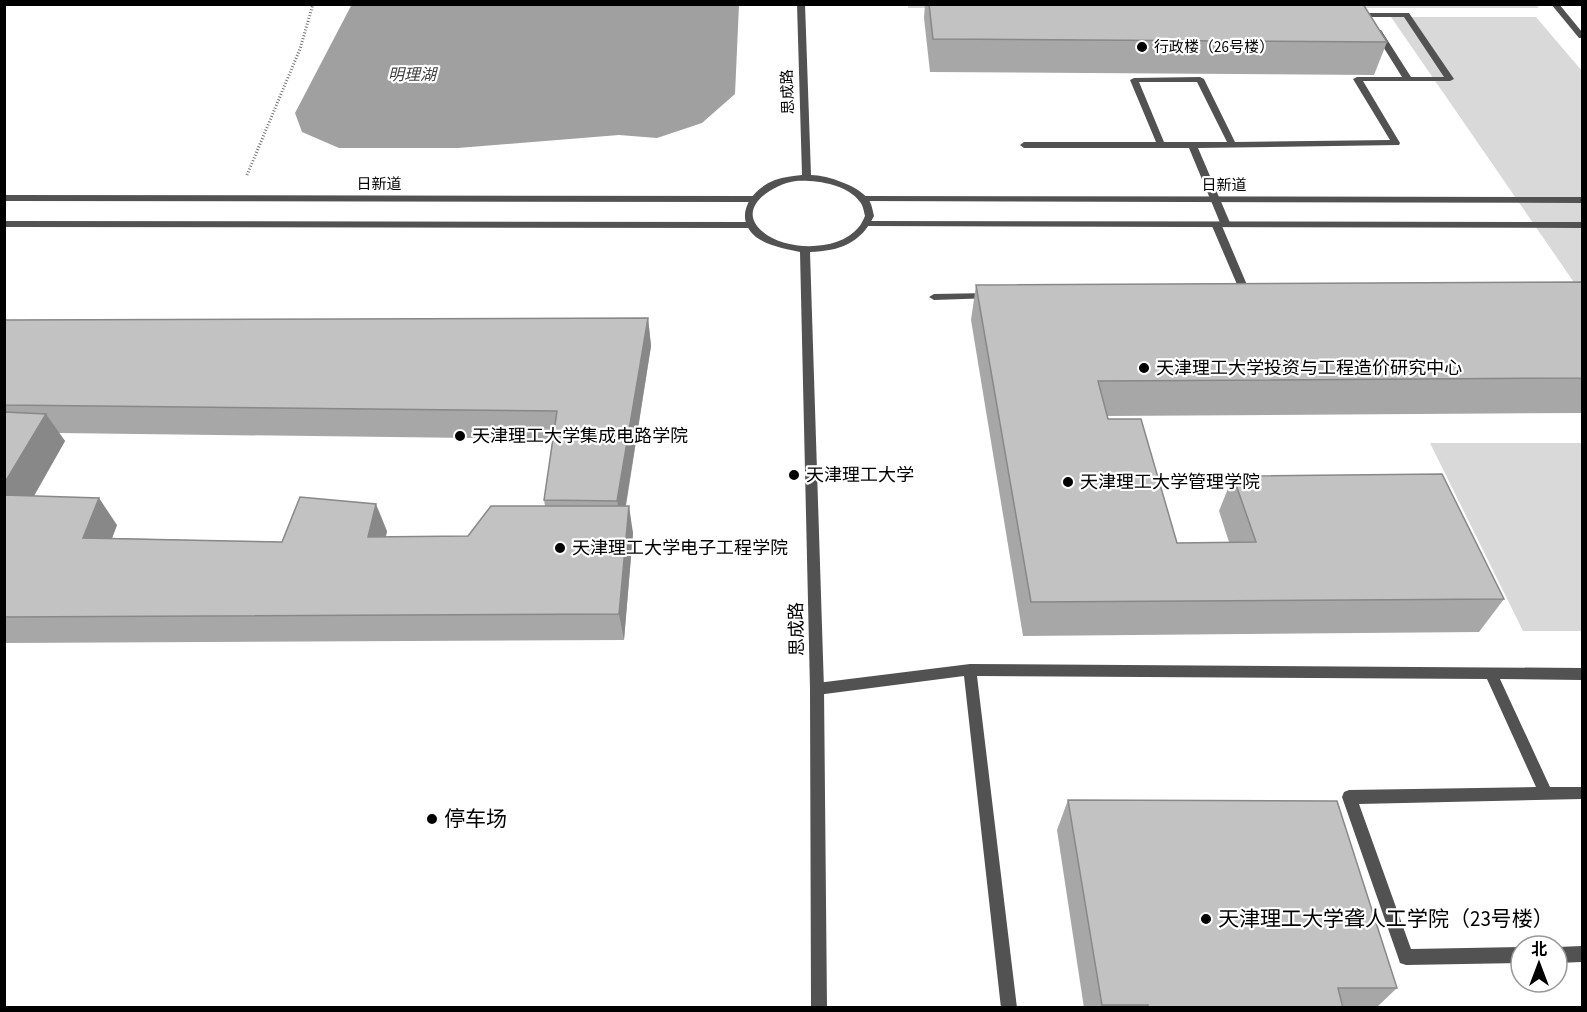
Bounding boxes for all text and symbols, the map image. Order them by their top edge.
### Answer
place label: 行政楼（26号楼） [1154,37,1274,58]
marker: 行政楼（26号楼） [1135,40,1149,54]
water label: 明理湖 [388,64,439,86]
street label: 思成路 [777,69,799,115]
street label: 日新道 [356,174,402,195]
street label: 日新道 [1201,175,1247,196]
place label: 天津理工大学投资与工程造价研究中心 [1156,356,1462,381]
marker: 天津理工大学投资与工程造价研究中心 [1137,361,1151,375]
place label: 天津理工大学集成电路学院 [472,424,688,449]
marker: 天津理工大学集成电路学院 [453,429,467,443]
place label: 天津理工大学 [806,463,914,488]
marker: 天津理工大学 [787,468,801,482]
place label: 天津理工大学管理学院 [1080,470,1260,495]
marker: 天津理工大学管理学院 [1061,475,1075,489]
place label: 天津理工大学电子工程学院 [572,536,788,561]
marker: 天津理工大学电子工程学院 [553,541,567,555]
street label: 思成路 [784,602,810,656]
place label: 停车场 [444,804,507,834]
marker: 停车场 [425,812,439,826]
place label: 天津理工大学聋人工学院（23号楼） [1218,904,1554,934]
marker: 天津理工大学聋人工学院（23号楼） [1199,912,1213,926]
north arrow [1509,934,1569,994]
text: 北 [1531,939,1547,961]

